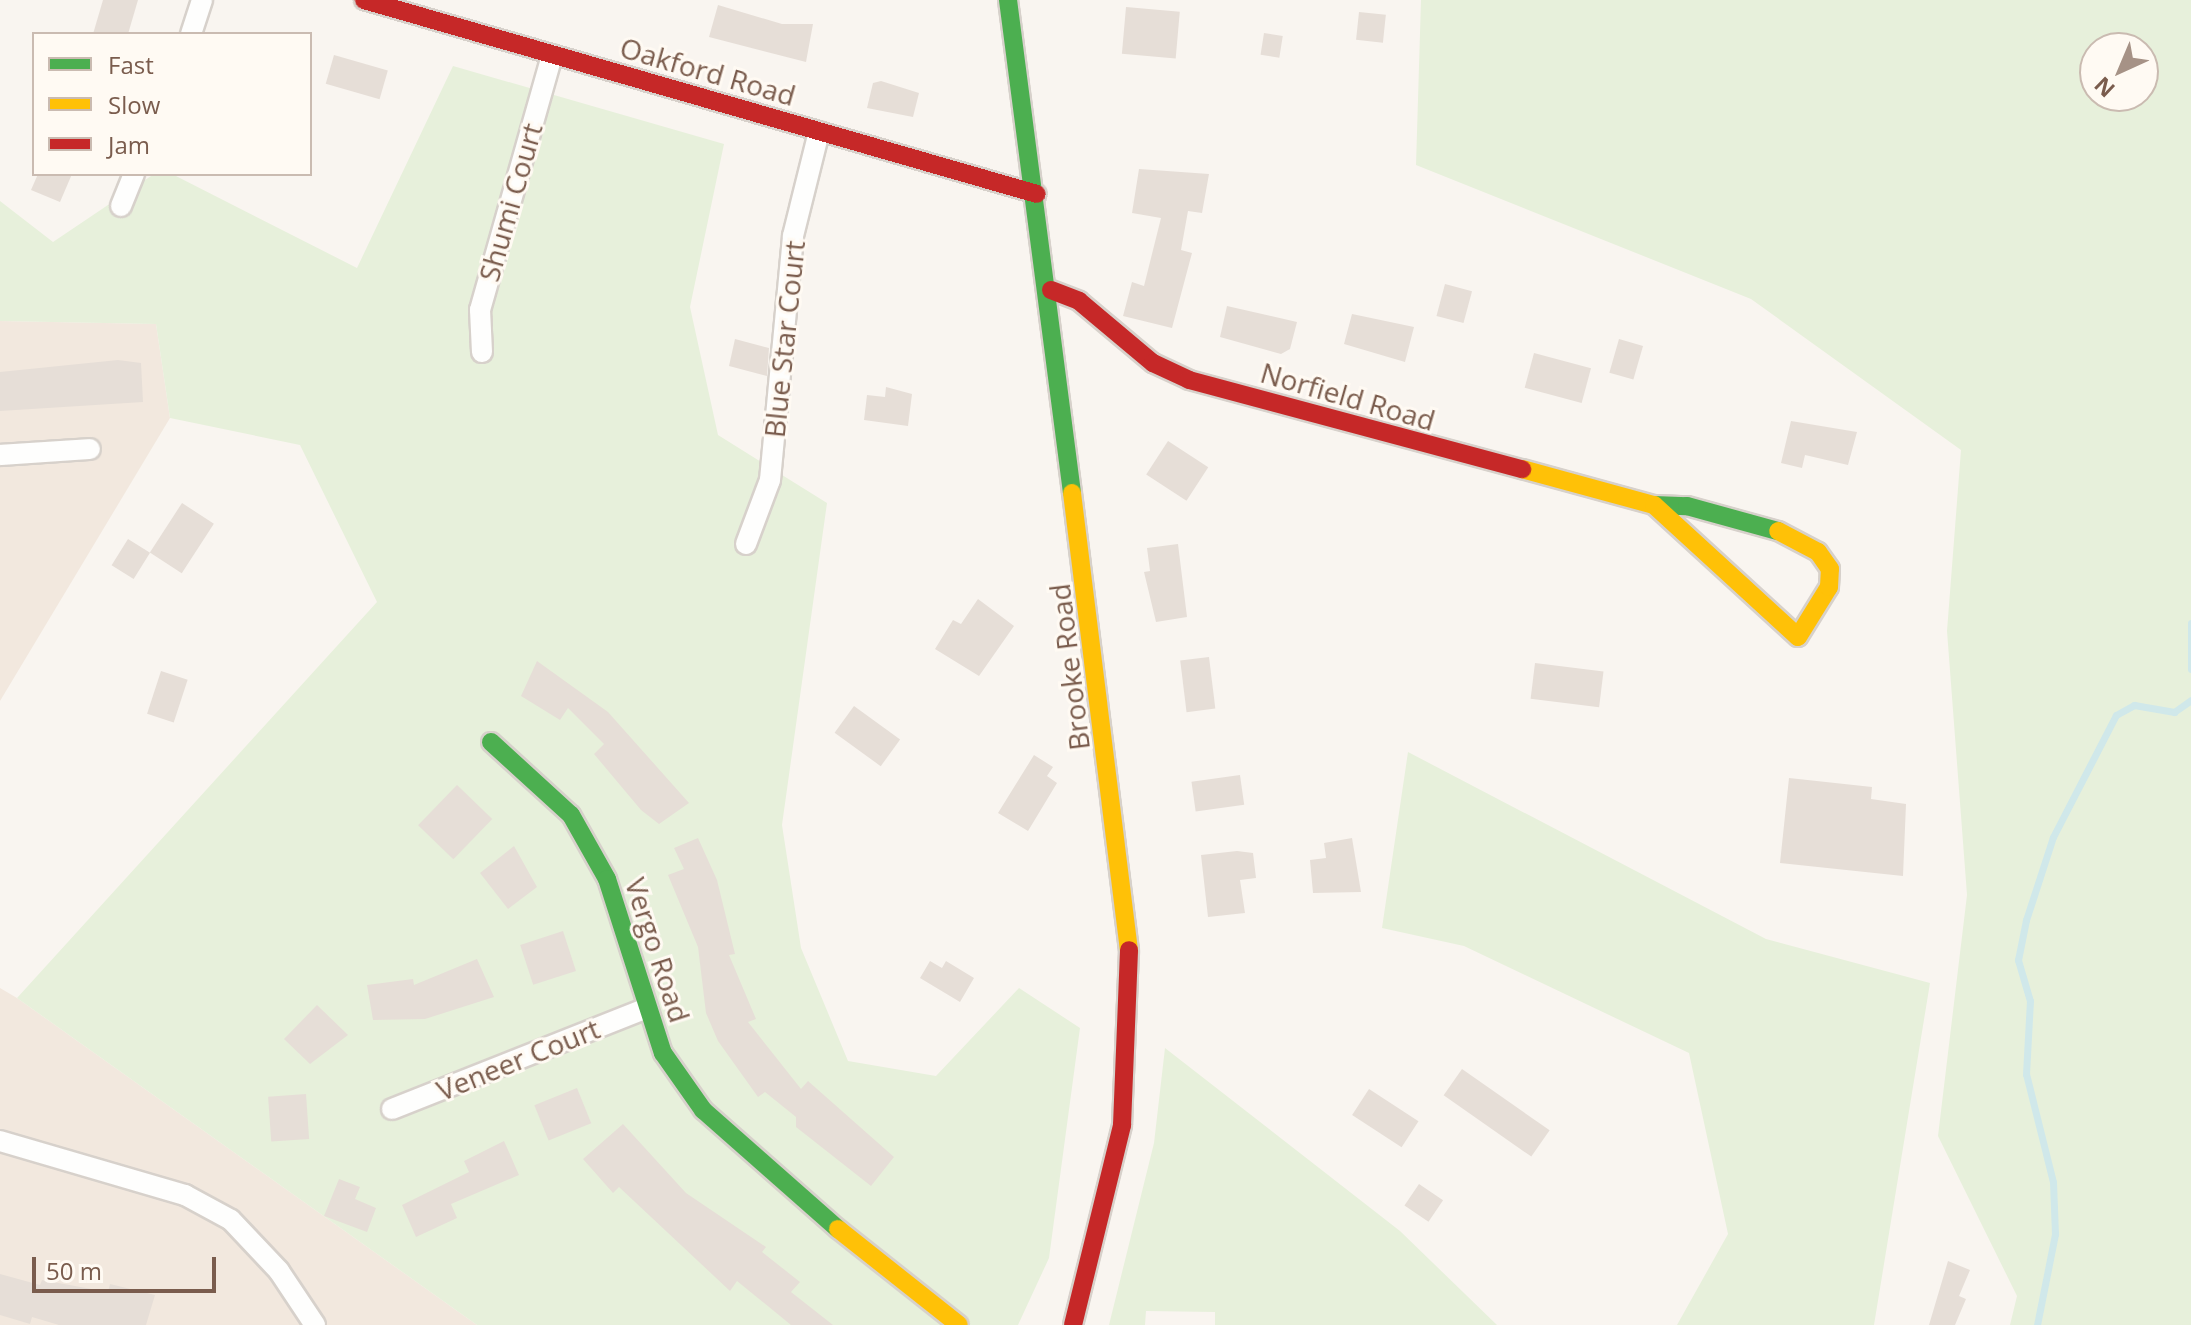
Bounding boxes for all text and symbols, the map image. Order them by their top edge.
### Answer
street label: Oakford Road [616,30,800,112]
legend [32,32,312,176]
north arrow [2079,32,2159,112]
text: Fast [108,48,154,81]
text: N [2087,71,2121,105]
text: Slow [108,88,160,121]
street label: Shumi Court [471,119,549,285]
text: Jam [108,128,150,161]
street label: Blue Star Court [757,239,811,439]
street label: Norfield Road [1257,355,1439,437]
street label: Brooke Road [1042,582,1096,752]
street label: Vergo Road [619,873,697,1027]
street label: Veneer Court [432,1011,604,1107]
scale bar [36,1241,220,1291]
text: 50 m [46,1254,102,1287]

